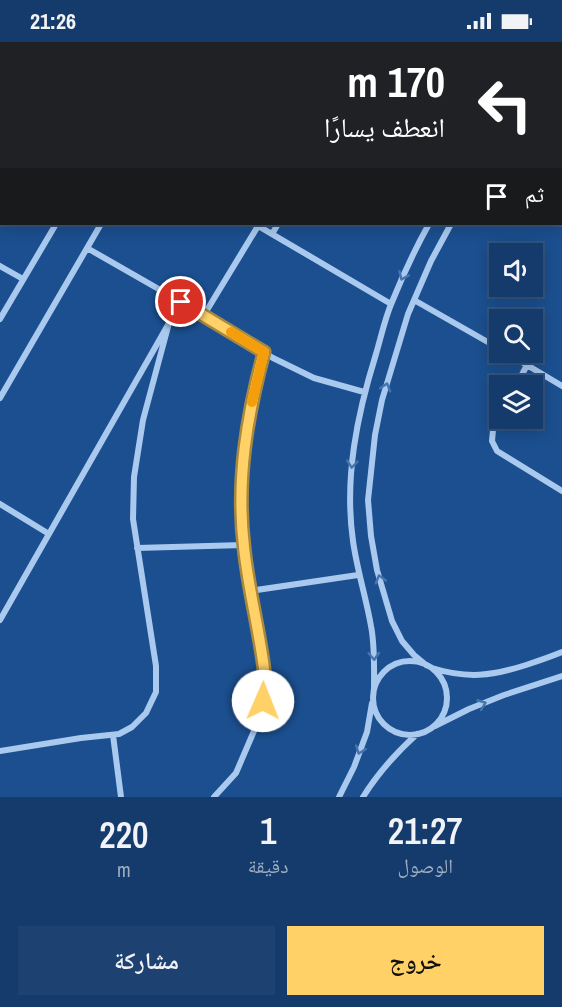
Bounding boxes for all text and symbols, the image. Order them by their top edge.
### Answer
text: 21:26 [30,6,76,36]
text: 170 m [347,54,445,110]
icon: left [466,66,544,144]
text: انعطف يسارًا [324,109,445,145]
text: ثم [525,179,544,209]
icon: arrive [480,180,513,213]
map controls [489,243,543,429]
button: sound [489,243,543,297]
one-way arrow [398,270,410,281]
pin [155,276,206,327]
icon: arrive [164,285,197,318]
button: search [489,309,543,363]
button: layers [489,375,543,429]
one-way arrow [379,382,391,393]
one-way arrow [346,459,359,468]
one-way arrow [375,574,387,585]
one-way arrow [367,652,380,661]
position arrow [231,669,295,733]
one-way arrow [476,699,487,711]
one-way arrow [355,744,367,755]
text: 1 [260,807,276,855]
text: 21:27 [388,807,463,855]
text: 220 [99,811,149,859]
text: دقيقة [248,852,288,879]
text: الوصول [398,852,453,879]
text: m [117,856,131,883]
button: مشاركة [18,926,275,995]
button: خروج [287,926,544,995]

